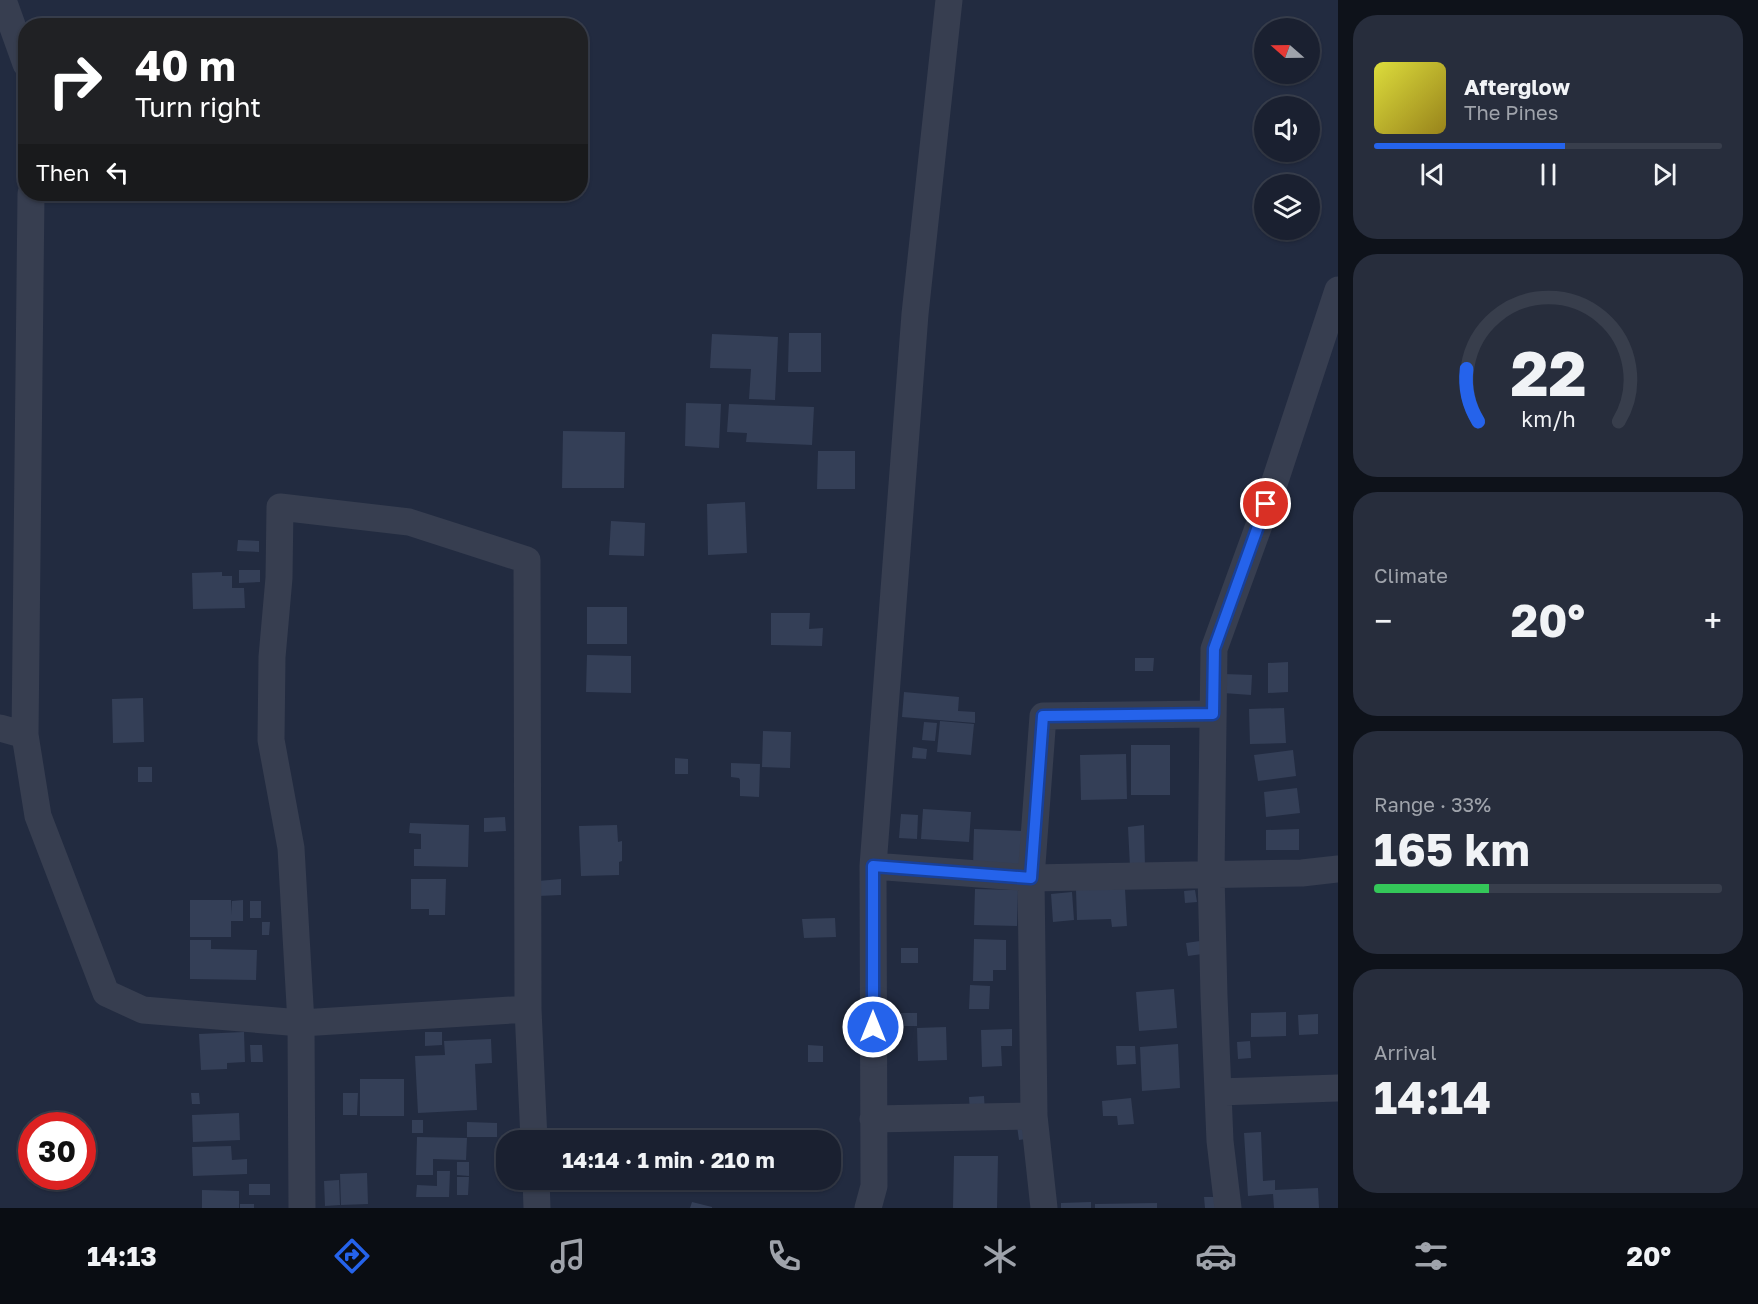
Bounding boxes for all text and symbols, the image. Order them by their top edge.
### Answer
north arrow [1254,18,1320,84]
map controls [1254,18,1320,240]
text: 40 m [135,40,236,90]
icon: right [36,42,114,120]
text: Afterglow [1464,73,1570,100]
text: Turn right [135,91,261,123]
button: sound [1254,96,1320,162]
text: The Pines [1464,100,1558,124]
icon: left [101,156,134,189]
icon: previous [1416,158,1449,191]
icon: pause [1532,158,1565,191]
icon: next [1648,158,1681,191]
text: Then [36,159,89,186]
button: layers [1254,174,1320,240]
text: 22 [1510,336,1586,411]
text: km/h [1521,407,1575,433]
pin [1240,478,1291,529]
icon: arrive [1249,487,1282,520]
text: Climate [1374,563,1448,587]
text: 20° [1511,593,1585,647]
text: − [1374,601,1392,640]
text: + [1704,601,1722,640]
text: Range · 33% [1374,792,1491,816]
text: 165 km [1374,822,1530,876]
position arrow [841,995,905,1059]
text: Arrival [1374,1040,1437,1064]
text: 14:14 [1374,1070,1491,1124]
speed limit sign: 30 [18,1112,96,1190]
text: 14:14 · 1 min · 210 m [562,1146,775,1173]
icon: directions [331,1235,373,1277]
icon: music [547,1235,589,1277]
icon: phone [763,1235,805,1277]
icon: climate [979,1235,1021,1277]
icon: car [1195,1235,1237,1277]
icon: filters [1410,1235,1452,1277]
text: 14:13 [87,1240,157,1272]
text: 20° [1626,1240,1671,1272]

